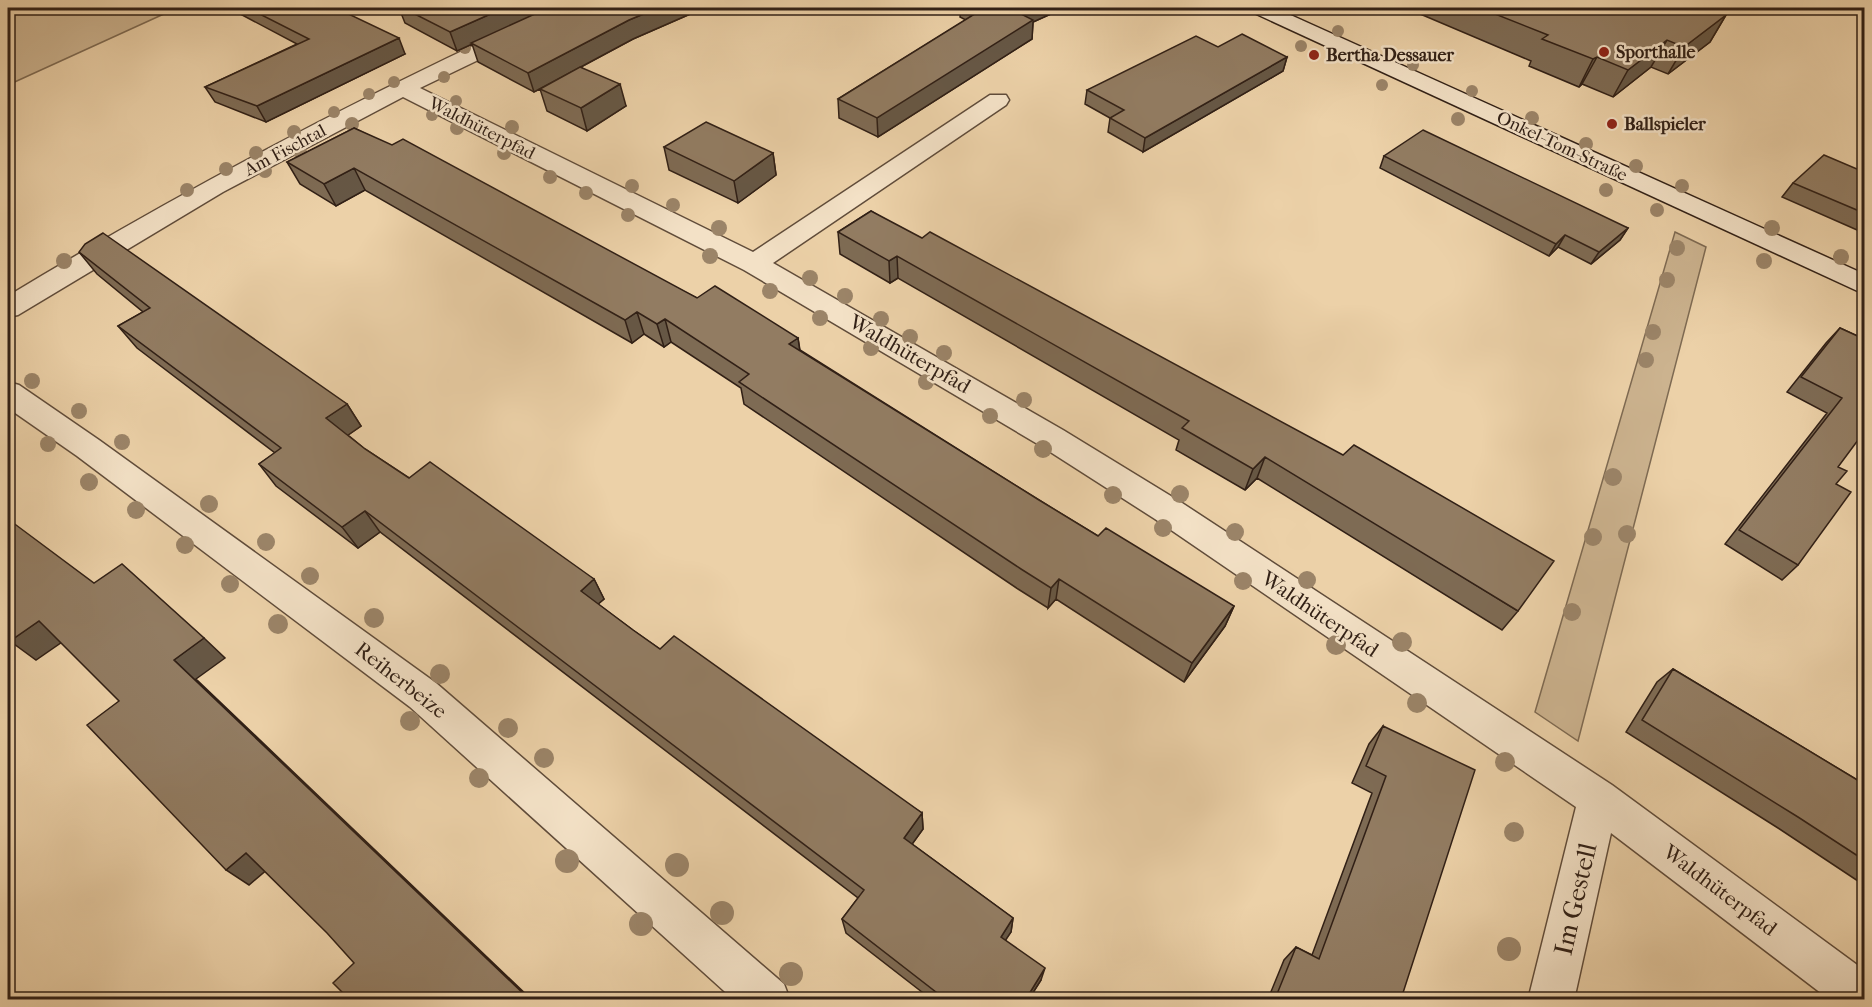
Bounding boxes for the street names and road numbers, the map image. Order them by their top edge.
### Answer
street label: Waldhüterpfad [424,92,539,164]
street label: Onkel-Tom-Straße [1493,107,1631,186]
street label: Am Fischtal [240,120,330,181]
street label: Waldhüterpfad [844,309,975,399]
street label: Waldhüterpfad [1256,565,1384,662]
street label: Reiherbeize [350,637,452,723]
street label: Waldhüterpfad [1658,839,1782,941]
street label: Im Gestell [1547,840,1603,958]

